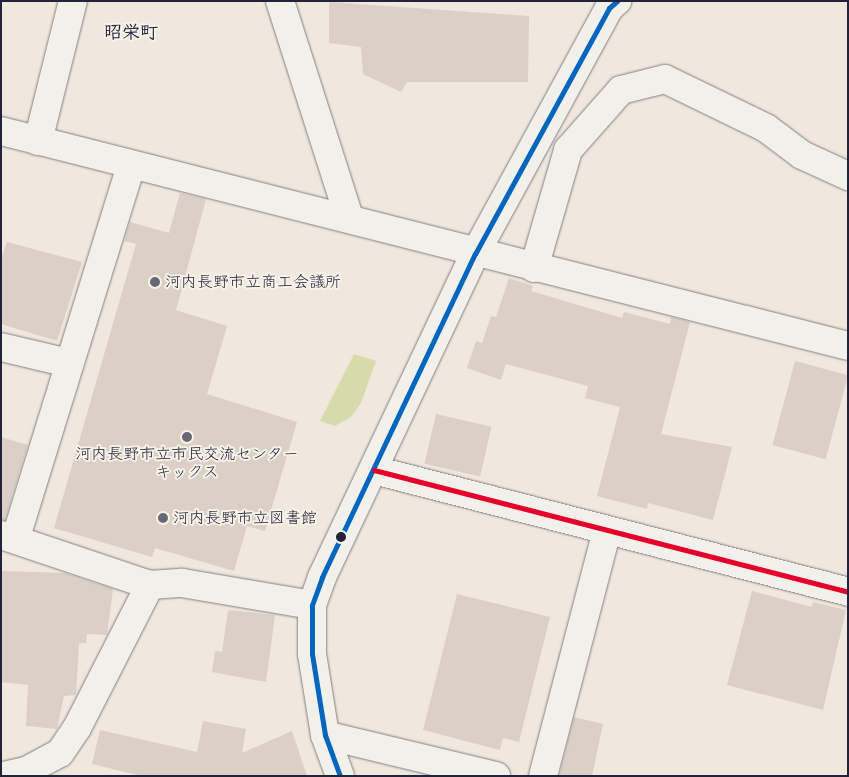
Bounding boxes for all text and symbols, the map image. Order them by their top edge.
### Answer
district label: 昭栄町 [104,22,158,44]
place label: 河内長野市立商工会議所 [165,272,341,292]
marker: 河内長野市立商工会議所 [149,276,161,288]
marker: 河内長野市立市民交流センター キックス [181,431,193,443]
place label: 河内長野市立市民交流センター キックス [75,444,299,482]
place label: 河内長野市立図書館 [173,508,317,528]
marker: 河内長野市立図書館 [157,512,169,524]
unlabelled marker [336,532,346,542]

